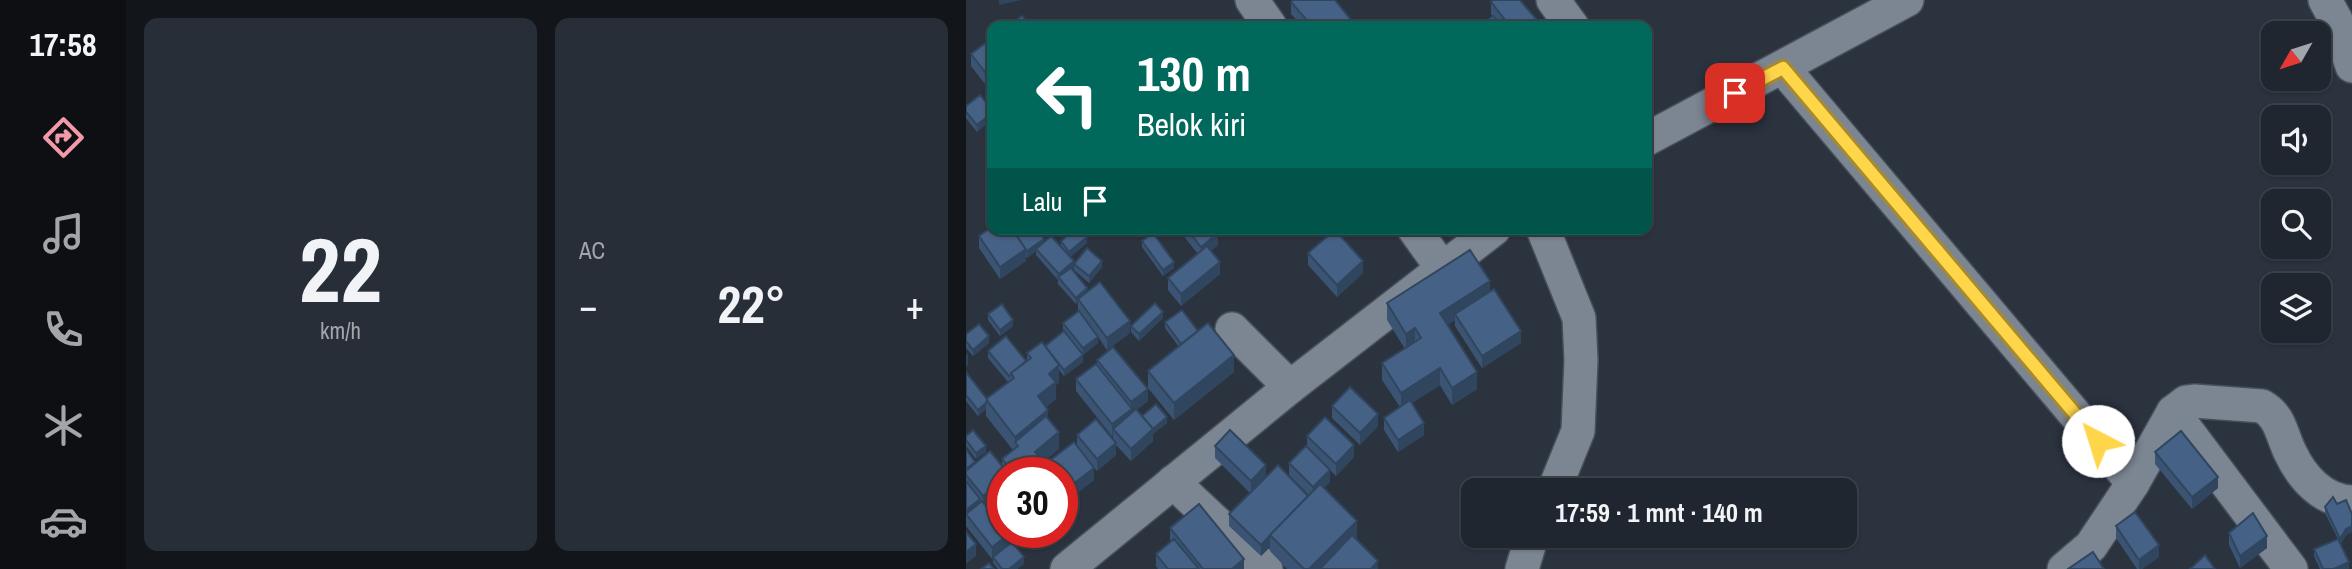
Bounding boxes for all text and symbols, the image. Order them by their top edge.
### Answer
north arrow [2261,21,2331,91]
map controls [2261,21,2331,343]
text: 17:58 [29,23,97,66]
text: 130 m [1137,40,1251,106]
icon: left [1022,49,1113,140]
pin [1705,63,1765,123]
icon: arrive [1716,74,1754,112]
text: Belok kiri [1137,103,1246,146]
button: sound [2261,105,2331,175]
icon: directions [39,113,88,162]
icon: arrive [1076,182,1114,220]
text: Lalu [1022,184,1062,219]
button: search [2261,189,2331,259]
text: 22 [299,208,382,330]
icon: music [39,209,88,258]
text: AC [579,235,605,266]
text: 22° [717,269,786,339]
button: layers [2261,273,2331,343]
text: − [579,280,597,331]
text: + [906,280,924,331]
icon: phone [39,305,88,354]
text: km/h [320,315,361,346]
icon: climate [39,401,88,450]
position arrow [2061,404,2135,478]
speed limit sign: 30 [987,457,1078,548]
text: 17:59 · 1 mnt · 140 m [1555,495,1763,530]
icon: car [39,497,88,546]

